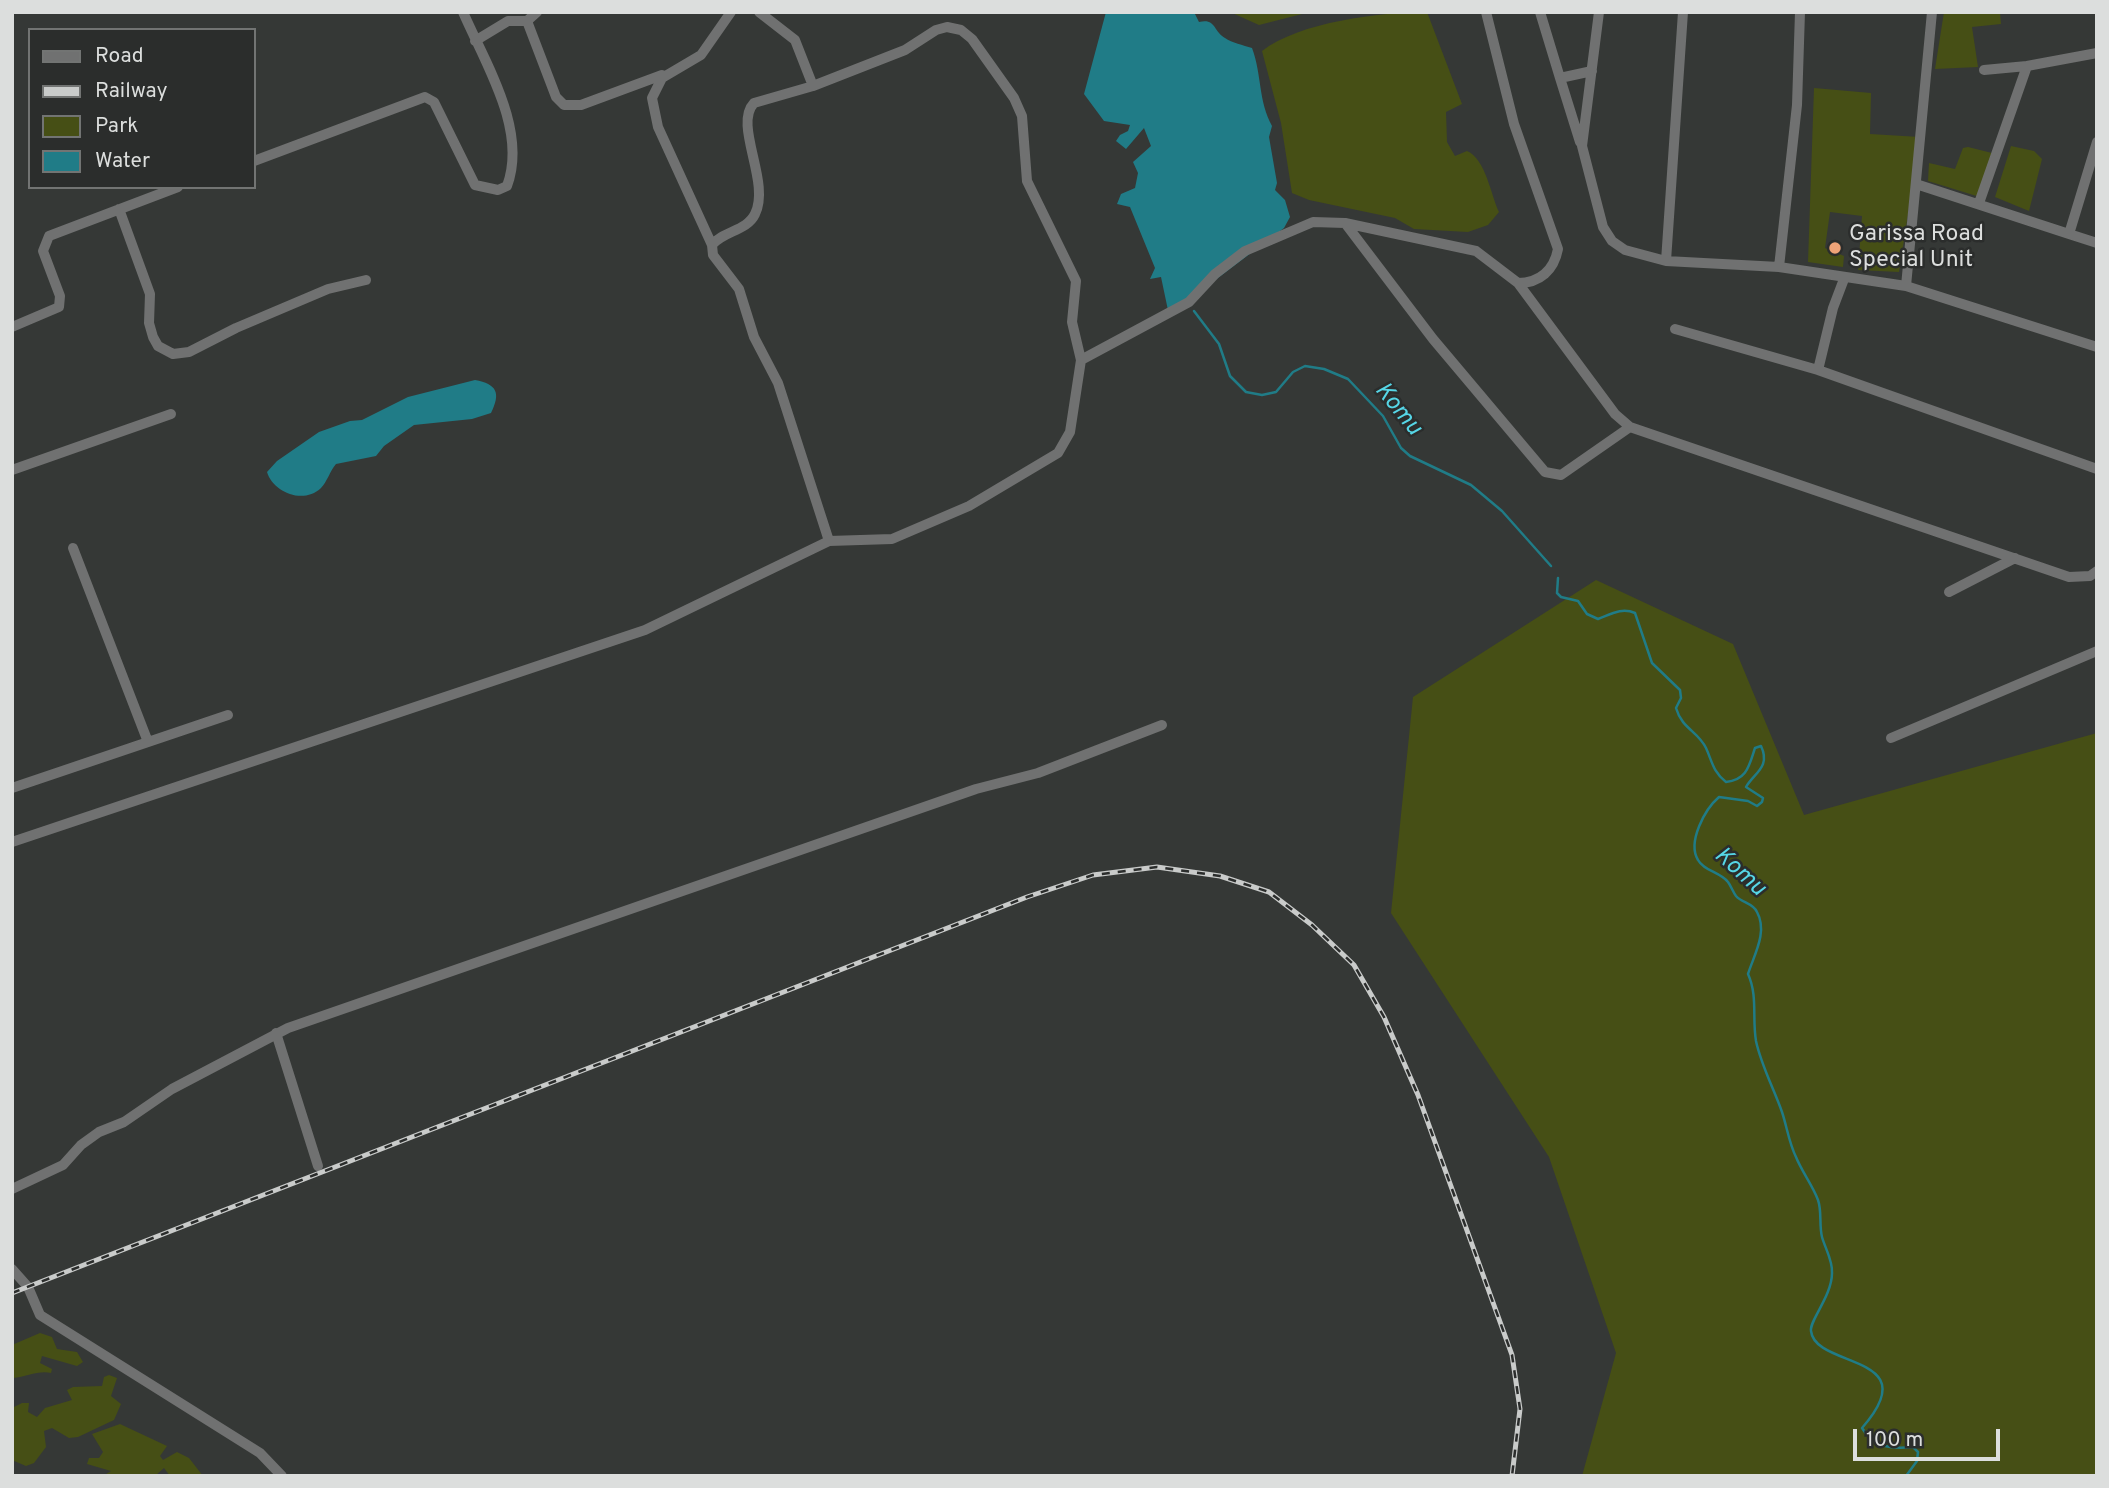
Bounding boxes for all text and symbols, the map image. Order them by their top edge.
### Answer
legend [28,28,256,189]
text: Road [95,43,144,70]
text: Railway [95,78,168,105]
text: Park [95,113,138,140]
text: Water [95,148,150,175]
place label: Garissa Road Special Unit [1849,221,1984,275]
marker: Garissa Road Special Unit [1827,240,1843,256]
water label: Komu [1367,378,1427,442]
water label: Komu [1707,842,1771,904]
scale bar [1857,1414,2004,1458]
text: 100 m [1866,1427,1923,1454]

